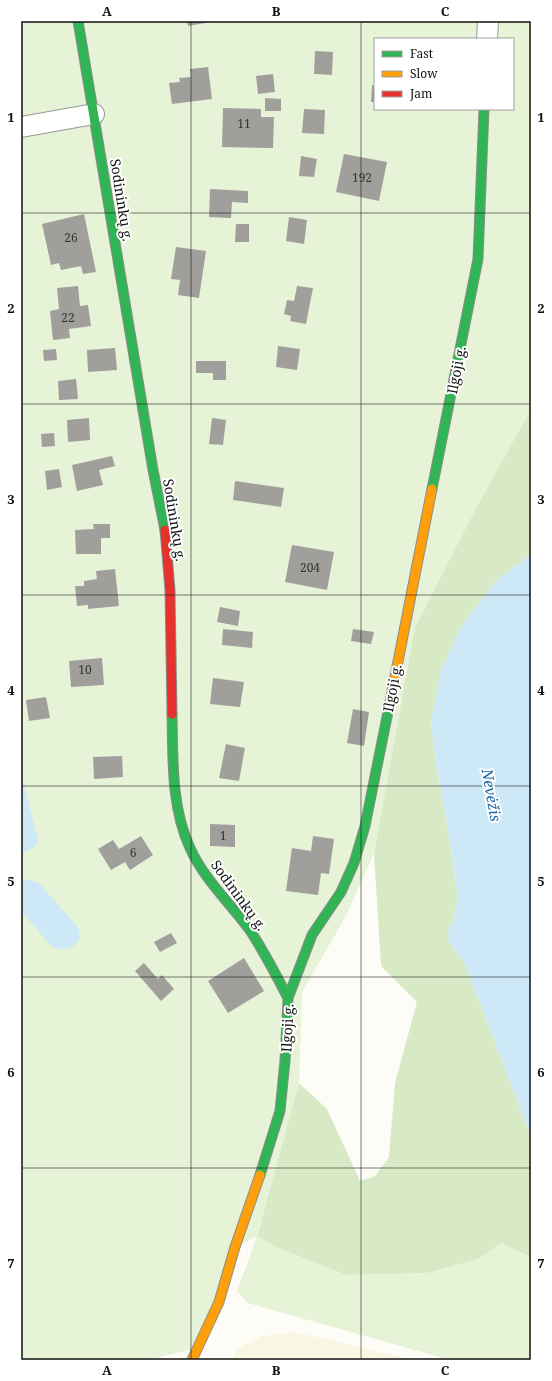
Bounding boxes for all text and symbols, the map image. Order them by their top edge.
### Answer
text: A [102,2,112,20]
text: B [272,2,281,20]
text: C [441,2,450,20]
legend [374,38,514,110]
text: Fast [410,45,433,62]
text: Slow [410,65,438,82]
text: Jam [409,85,432,102]
text: 1 [7,108,15,126]
text: 1 [537,108,545,126]
house number: 11 [237,115,251,132]
street label: Sodininkų g. [106,157,138,243]
house number: 192 [352,169,372,186]
house number: 26 [64,229,78,246]
text: 2 [7,299,15,317]
text: 2 [537,299,545,317]
house number: 22 [61,309,75,326]
street label: Ilgoji g. [442,344,470,396]
street label: Sodininkų g. [159,477,191,563]
text: 3 [7,490,15,508]
text: 3 [537,490,545,508]
house number: 204 [300,559,320,576]
house number: 10 [78,661,92,678]
street label: Ilgoji g. [378,662,406,714]
text: 4 [7,681,15,699]
text: 4 [537,681,545,699]
water label: Nevėžis [477,766,506,823]
house number: 1 [220,827,226,844]
house number: 6 [130,844,137,861]
street label: Sodininkų g. [207,856,271,934]
text: 5 [7,872,15,890]
text: 5 [537,872,545,890]
street label: Ilgoji g. [276,1003,298,1053]
text: 6 [7,1063,15,1081]
text: 6 [537,1063,545,1081]
text: 7 [7,1254,15,1272]
text: 7 [537,1254,545,1272]
text: A [102,1361,112,1379]
text: B [272,1361,281,1379]
text: C [441,1361,450,1379]

